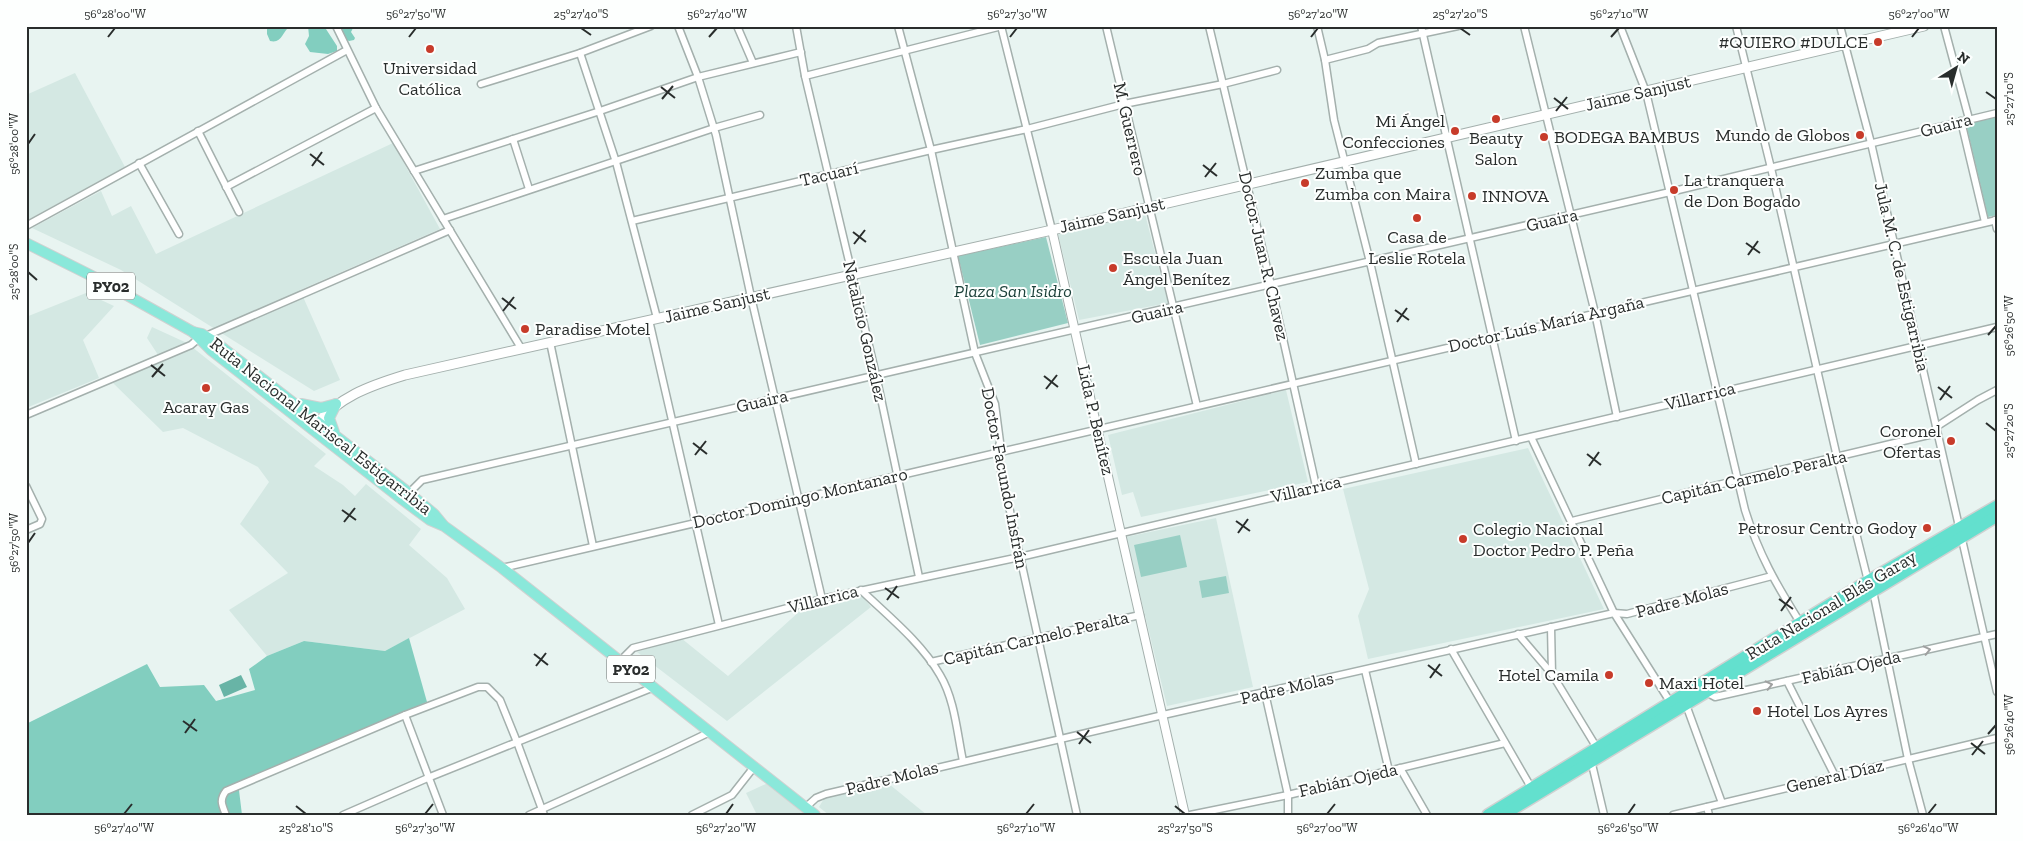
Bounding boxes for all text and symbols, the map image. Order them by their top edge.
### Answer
text: 56°28'00"W [84,7,147,21]
text: 56°27'50"W [386,7,447,21]
text: 25°27'40"S [554,7,608,21]
text: 56°27'40"W [687,7,748,21]
text: 56°27'30"W [987,7,1048,21]
text: 56°27'20"W [1288,7,1349,21]
text: 25°27'20"S [1432,7,1488,21]
text: 56°27'10"W [1590,7,1649,21]
text: 56°27'00"W [1889,7,1950,21]
place label: #QUIERO #DULCE [1719,31,1868,53]
marker: #QUIERO #DULCE [1872,36,1884,48]
north arrow [1930,42,1980,92]
marker: Universidad Católica [424,43,436,55]
text: N [1954,48,1973,68]
place label: Universidad Católica [383,57,477,100]
street label: Jaime Sanjust [1583,70,1693,116]
text: 25°27'10"S [2002,72,2016,126]
street label: M. Guerrero [1109,80,1151,178]
street label: Guaira [1918,108,1974,142]
place label: Mi Ángel Confecciones [1342,110,1445,153]
text: 56°28'00"W [7,112,21,175]
marker: Beauty Salon [1490,113,1502,125]
place label: Mundo de Globos [1715,124,1850,146]
marker: Mi Ángel Confecciones [1449,125,1461,137]
place label: BODEGA BAMBUS [1554,126,1700,148]
place label: Beauty Salon [1469,127,1524,170]
marker: Mundo de Globos [1854,129,1866,141]
marker: BODEGA BAMBUS [1538,131,1550,143]
street label: Tacuarí [798,157,860,191]
place label: Zumba que Zumba con Maira [1315,162,1451,205]
street label: Doctor Juan R. Chavez [1234,169,1294,343]
place label: La tranquera de Don Bogado [1684,169,1801,212]
marker: Zumba que Zumba con Maira [1299,177,1311,189]
street label: Jula M. C. de Estigarribia [1870,180,1935,374]
marker: La tranquera de Don Bogado [1668,184,1680,196]
place label: INNOVA [1482,185,1549,207]
marker: INNOVA [1466,190,1478,202]
street label: Jaime Sanjust [1057,192,1167,238]
street label: Guaira [1524,203,1580,237]
marker: Casa de Leslie Rotela [1411,212,1423,224]
place label: Casa de Leslie Rotela [1368,226,1466,269]
text: 25°28'00"S [7,244,21,300]
place label: Escuela Juan Ángel Benítez [1123,247,1230,290]
street label: Natalicio González [838,258,892,404]
marker: Escuela Juan Ángel Benítez [1107,262,1119,274]
road number: PY02 [87,272,135,300]
park label: Plaza San Isidro [954,280,1072,302]
street label: Jaime Sanjust [662,282,772,328]
street label: Doctor Luís María Argaña [1446,291,1646,357]
street label: Guaira [1129,295,1185,329]
text: 56°26'50"W [2002,295,2016,356]
place label: Paradise Motel [535,318,650,340]
marker: Paradise Motel [519,323,531,335]
street label: Ruta Nacional Mariscal Estigarribia [206,332,437,520]
street label: Lida P. Benítez [1073,363,1119,477]
street label: Villarrica [1662,377,1738,416]
marker: Acaray Gas [200,382,212,394]
street label: Guaira [734,384,790,418]
street label: Doctor Facundo Insfrán [977,385,1034,571]
place label: Acaray Gas [163,396,249,418]
text: 25°27'20"S [2002,403,2016,459]
place label: Coronel Ofertas [1880,420,1941,463]
marker: Coronel Ofertas [1945,435,1957,447]
street label: Capitán Carmelo Peralta [1659,445,1849,509]
street label: Doctor Domingo Montanaro [690,463,910,533]
street label: Villarrica [1268,470,1344,508]
text: 56°27'50"W [7,512,21,573]
place label: Petrosur Centro Godoy [1738,517,1918,539]
place label: Colegio Nacional Doctor Pedro P. Peña [1473,518,1634,561]
marker: Petrosur Centro Godoy [1921,522,1933,534]
marker: Colegio Nacional Doctor Pedro P. Peña [1457,533,1469,545]
street label: Ruta Nacional Blás Garay [1742,545,1921,665]
street label: Padre Molas [1633,577,1731,623]
street label: Villarrica [785,580,861,619]
street label: Capitán Carmelo Peralta [941,606,1131,670]
street label: Fabián Ojeda [1799,645,1903,689]
one-way arrow [1923,645,1932,656]
road number: PY02 [607,656,655,682]
place label: Hotel Camila [1498,664,1599,686]
street label: Padre Molas [1238,667,1336,709]
marker: Hotel Camila [1603,669,1615,681]
place label: Maxi Hotel [1659,672,1744,694]
marker: Maxi Hotel [1643,677,1655,689]
one-way arrow [1765,680,1773,691]
text: 56°26'40"W [2002,694,2016,755]
place label: Hotel Los Ayres [1767,700,1888,722]
marker: Hotel Los Ayres [1751,705,1763,717]
street label: General Díaz [1784,754,1886,798]
street label: Padre Molas [843,756,941,800]
street label: Fabián Ojeda [1296,758,1400,802]
text: 56°27'40"W [94,821,155,835]
text: 25°28'10"S [279,821,333,835]
text: 56°27'30"W [395,821,456,835]
text: 56°27'20"W [696,821,757,835]
text: 56°27'10"W [997,821,1056,835]
text: 25°27'50"S [1157,821,1213,835]
text: 56°27'00"W [1297,821,1358,835]
text: 56°26'50"W [1598,821,1659,835]
text: 56°26'40"W [1898,821,1959,835]

